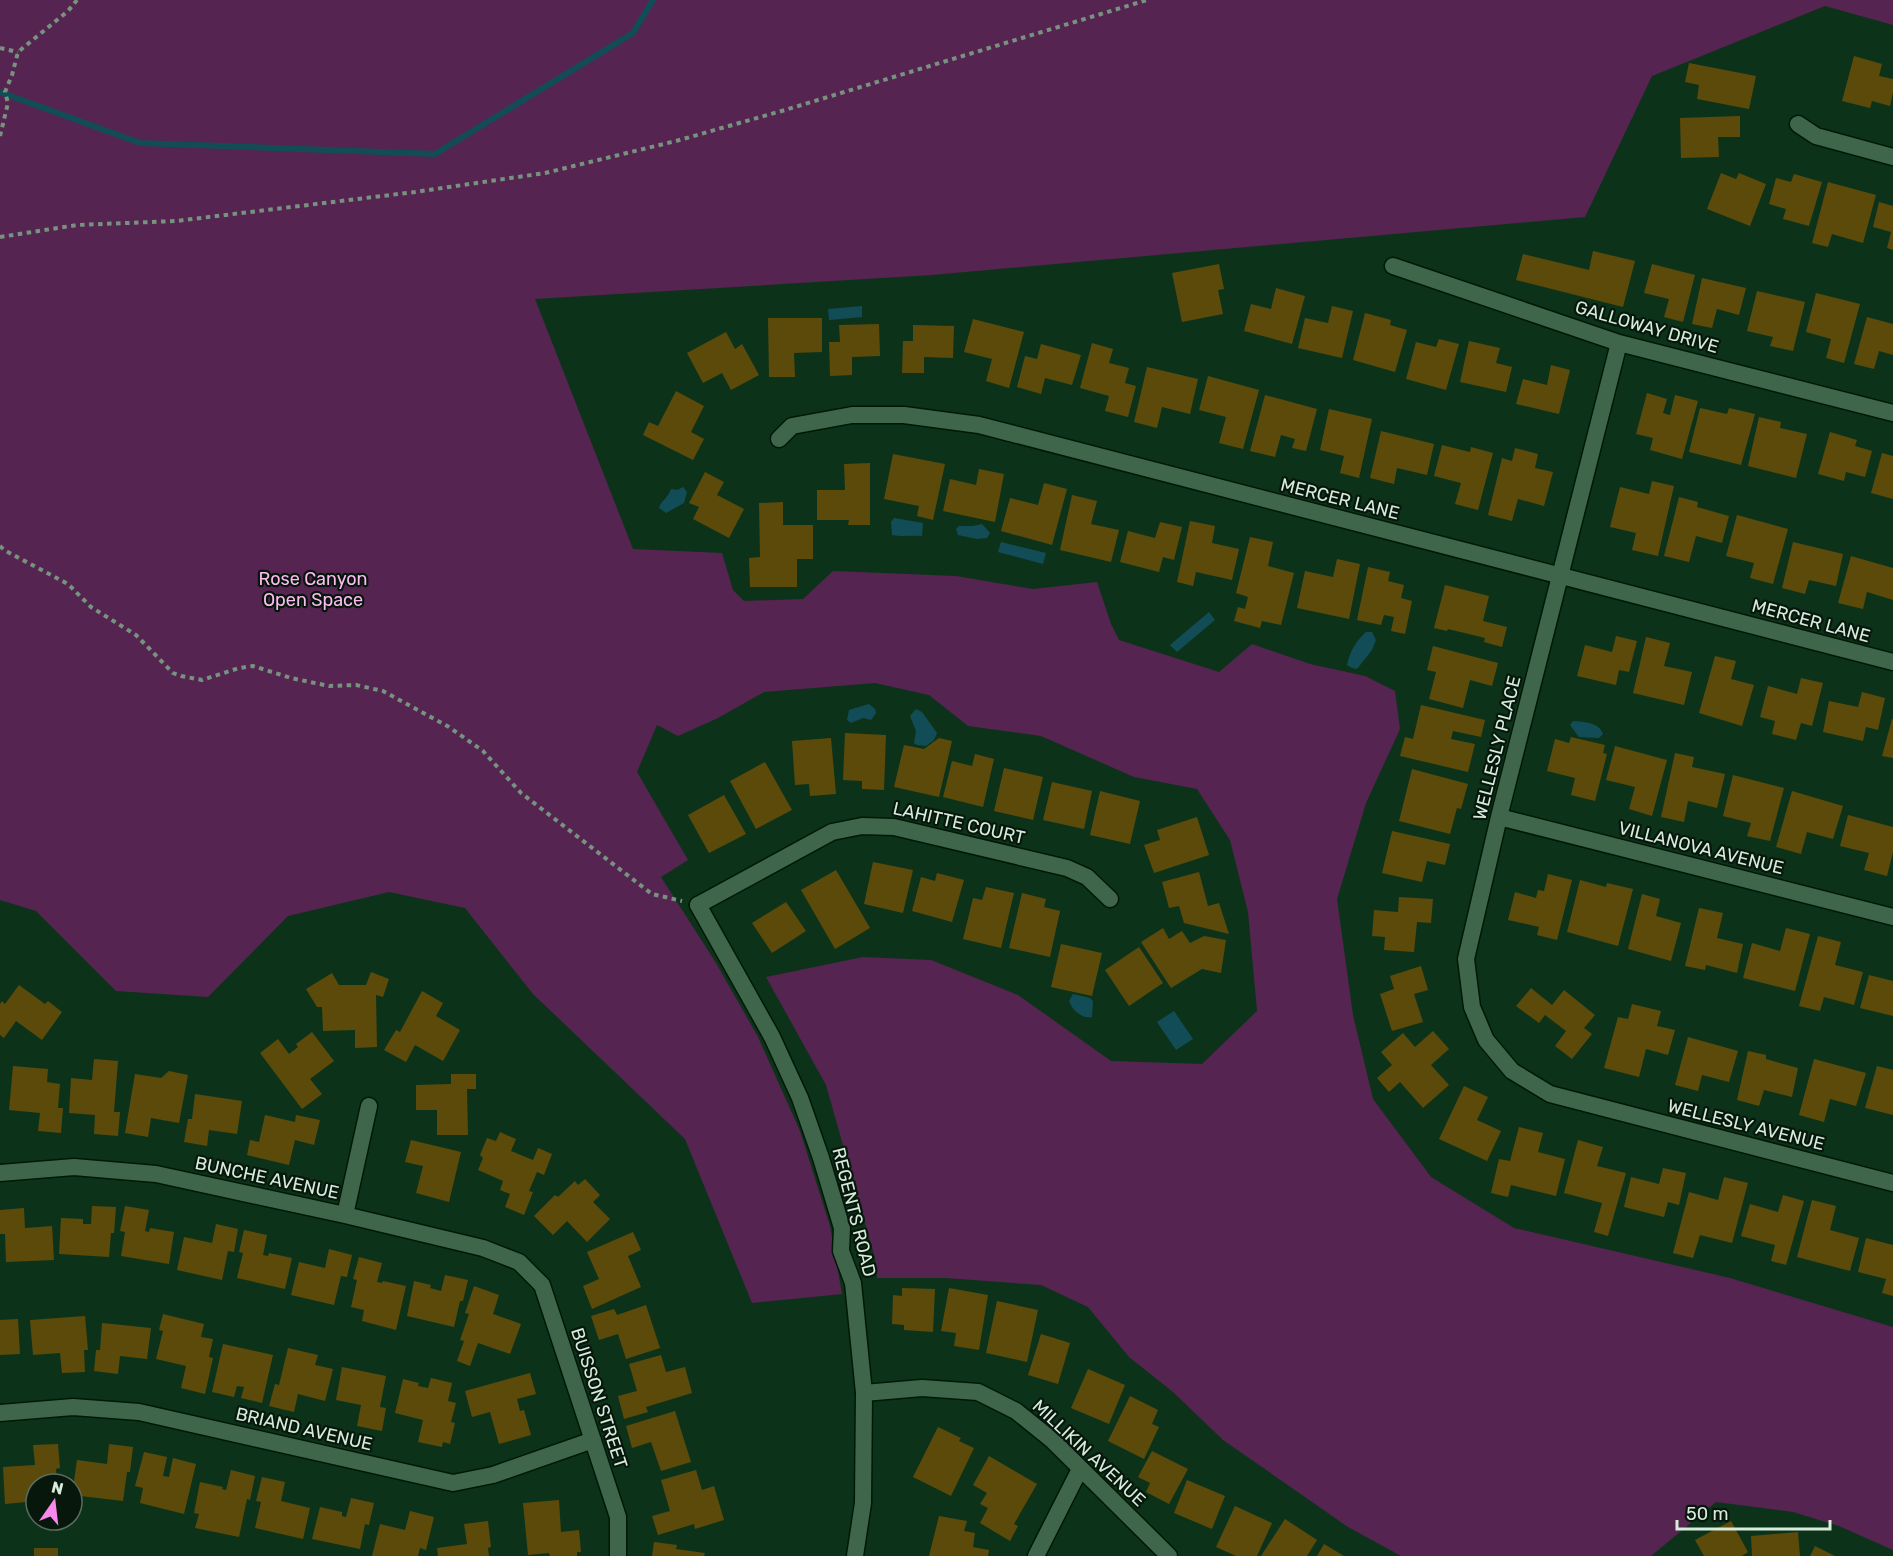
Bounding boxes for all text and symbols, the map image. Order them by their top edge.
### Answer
street label: GALLOWAY DRIVE [1573,296,1721,358]
street label: MERCER LANE [1278,474,1402,524]
park label: Rose Canyon Open Space [258,568,368,611]
street label: MERCER LANE [1749,595,1873,647]
street label: WELLESLY PLACE [1468,674,1526,822]
street label: LAHITTE COURT [891,797,1027,849]
street label: VILLANOVA AVENUE [1616,817,1786,879]
street label: WELLESLY AVENUE [1665,1095,1827,1155]
street label: REGENTS ROAD [827,1145,881,1279]
street label: BUNCHE AVENUE [193,1152,341,1204]
street label: BUISSON STREET [566,1325,632,1471]
street label: MILLIKIN AVENUE [1028,1395,1150,1511]
street label: BRIAND AVENUE [234,1403,374,1455]
north arrow [24,1472,84,1532]
text: N [50,1477,65,1499]
scale bar [1677,1493,1830,1531]
text: 50 m [1686,1503,1729,1525]

